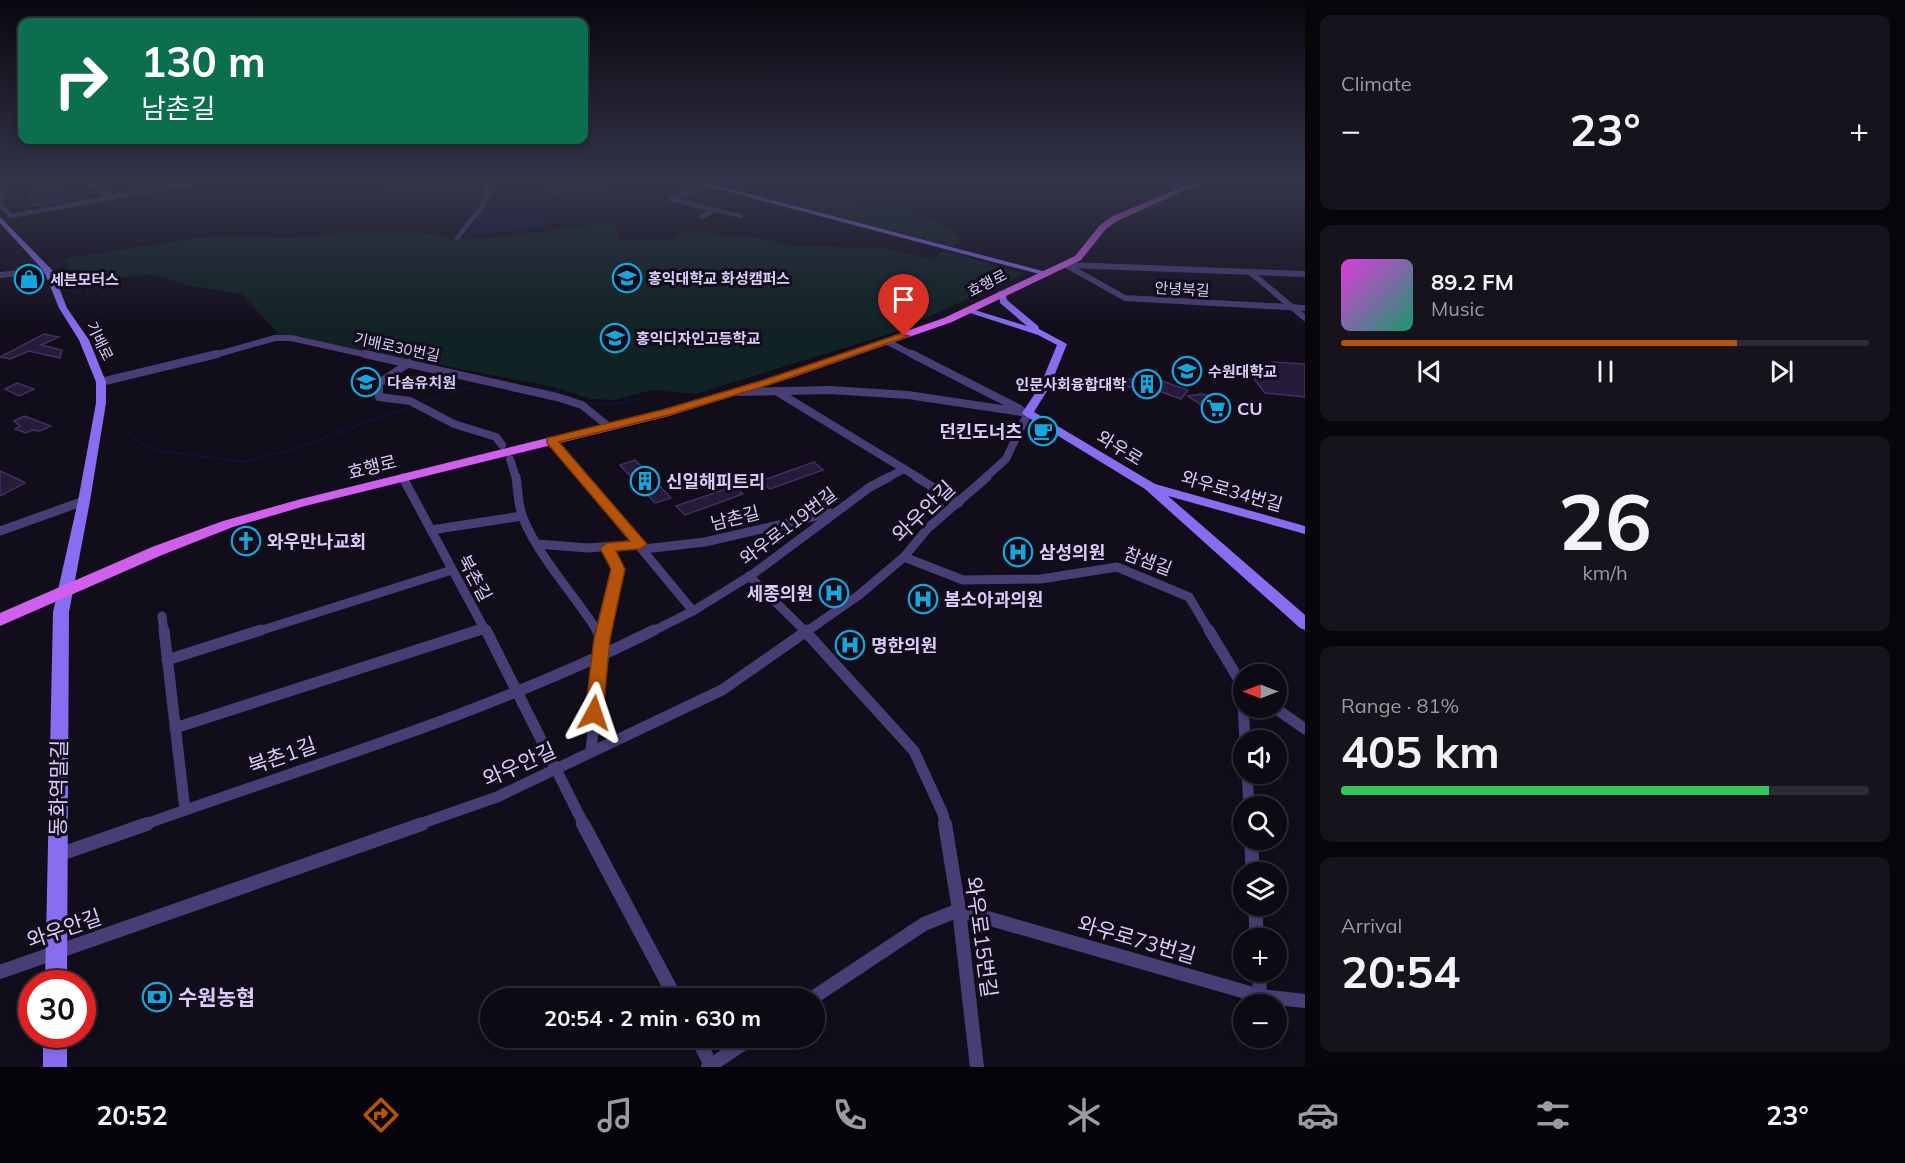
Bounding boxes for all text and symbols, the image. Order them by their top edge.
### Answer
text: 130 m [141,35,266,88]
icon: right [42,42,120,120]
text: Climate [1341,71,1412,96]
text: 남촌길 [141,91,216,125]
text: 23° [1569,101,1641,157]
text: − [1341,109,1361,150]
text: + [1849,109,1869,150]
school or university icon: 홍익대학교 화성캠퍼스 [611,262,643,294]
shop icon: 세븐모터스 [13,263,45,295]
street label: 효행로 [964,265,1010,301]
text: 89.2 FM [1431,268,1514,296]
place label: 홍익대학교 화성캠퍼스 [648,269,790,288]
place label: 세븐모터스 [50,270,119,289]
pin [878,274,929,336]
street label: 안녕북길 [1154,278,1210,300]
icon: arrive [887,283,920,316]
text: Music [1431,296,1484,321]
street label: 기배로 [82,318,118,364]
school or university icon: 홍익디자인고등학교 [599,322,631,354]
street label: 기배로30번길 [352,329,442,365]
place label: 홍익디자인고등학교 [636,329,760,348]
school or university icon: 수원대학교 [1171,355,1203,387]
icon: previous [1413,355,1446,388]
icon: pause [1589,355,1622,388]
icon: next [1765,355,1798,388]
place label: 수원대학교 [1208,362,1277,381]
school or university icon: 다솜유치원 [350,366,382,398]
building icon: 인문사회융합대학 [1131,368,1163,400]
place label: 다솜유치원 [387,373,456,392]
place label: 인문사회융합대학 [1016,375,1126,394]
supermarket icon: CU [1200,392,1232,424]
place label: CU [1237,397,1263,420]
cafe icon: 던킨도너츠 [1027,415,1059,447]
place label: 던킨도너츠 [939,420,1022,443]
street label: 와우로 [1093,425,1147,471]
street label: 효행로 [345,450,399,484]
building icon: 신일해피트리 [629,465,661,497]
street label: 와우로34번길 [1179,466,1285,516]
place label: 신일해피트리 [666,470,765,493]
text: 26 [1558,472,1652,570]
street label: 와우안길 [886,475,960,547]
street label: 와우로119번길 [735,482,841,570]
street label: 남촌길 [708,501,762,535]
church icon: 와우만나교회 [230,525,262,557]
place label: 와우만나교회 [267,530,366,553]
hospital icon: 삼성의원 [1002,536,1034,568]
place label: 삼성의원 [1039,541,1105,564]
street label: 참샘길 [1121,542,1175,580]
street label: 북촌길 [453,551,497,605]
text: km/h [1582,560,1628,585]
hospital icon: 세종의원 [818,577,850,609]
place label: 세종의원 [747,582,813,605]
hospital icon: 봄소아과의원 [907,583,939,615]
place label: 봄소아과의원 [944,588,1043,611]
hospital icon: 명한의원 [834,629,866,661]
place label: 명한의원 [871,634,937,657]
north arrow [1233,664,1287,718]
map controls [1233,664,1287,1048]
position arrow [562,681,626,745]
text: Range · 81% [1341,693,1459,718]
text: 405 km [1341,723,1500,779]
button: sound [1233,730,1287,784]
street label: 북촌1길 [244,731,320,779]
street label: 와우안길 [478,736,560,792]
street label: 동화역말길 [44,739,72,837]
button: search [1233,796,1287,850]
button: layers [1233,862,1287,916]
street label: 와우로15번길 [961,875,1003,999]
street label: 와우안길 [23,903,105,953]
street label: 와우로73번길 [1075,910,1199,968]
text: Arrival [1341,913,1402,938]
button: + [1233,928,1287,982]
text: 20:54 [1341,943,1460,999]
speed limit sign: 30 [18,970,96,1048]
bank icon: 수원농협 [141,981,173,1013]
place label: 수원농협 [178,984,255,1010]
button: − [1233,994,1287,1048]
text: 20:54 · 2 min · 630 m [544,1004,761,1032]
icon: directions [360,1094,402,1136]
icon: music [594,1094,636,1136]
icon: phone [829,1094,871,1136]
icon: climate [1063,1094,1105,1136]
icon: car [1297,1094,1339,1136]
icon: filters [1532,1094,1574,1136]
text: 20:52 [96,1098,168,1132]
text: 23° [1766,1098,1809,1132]

